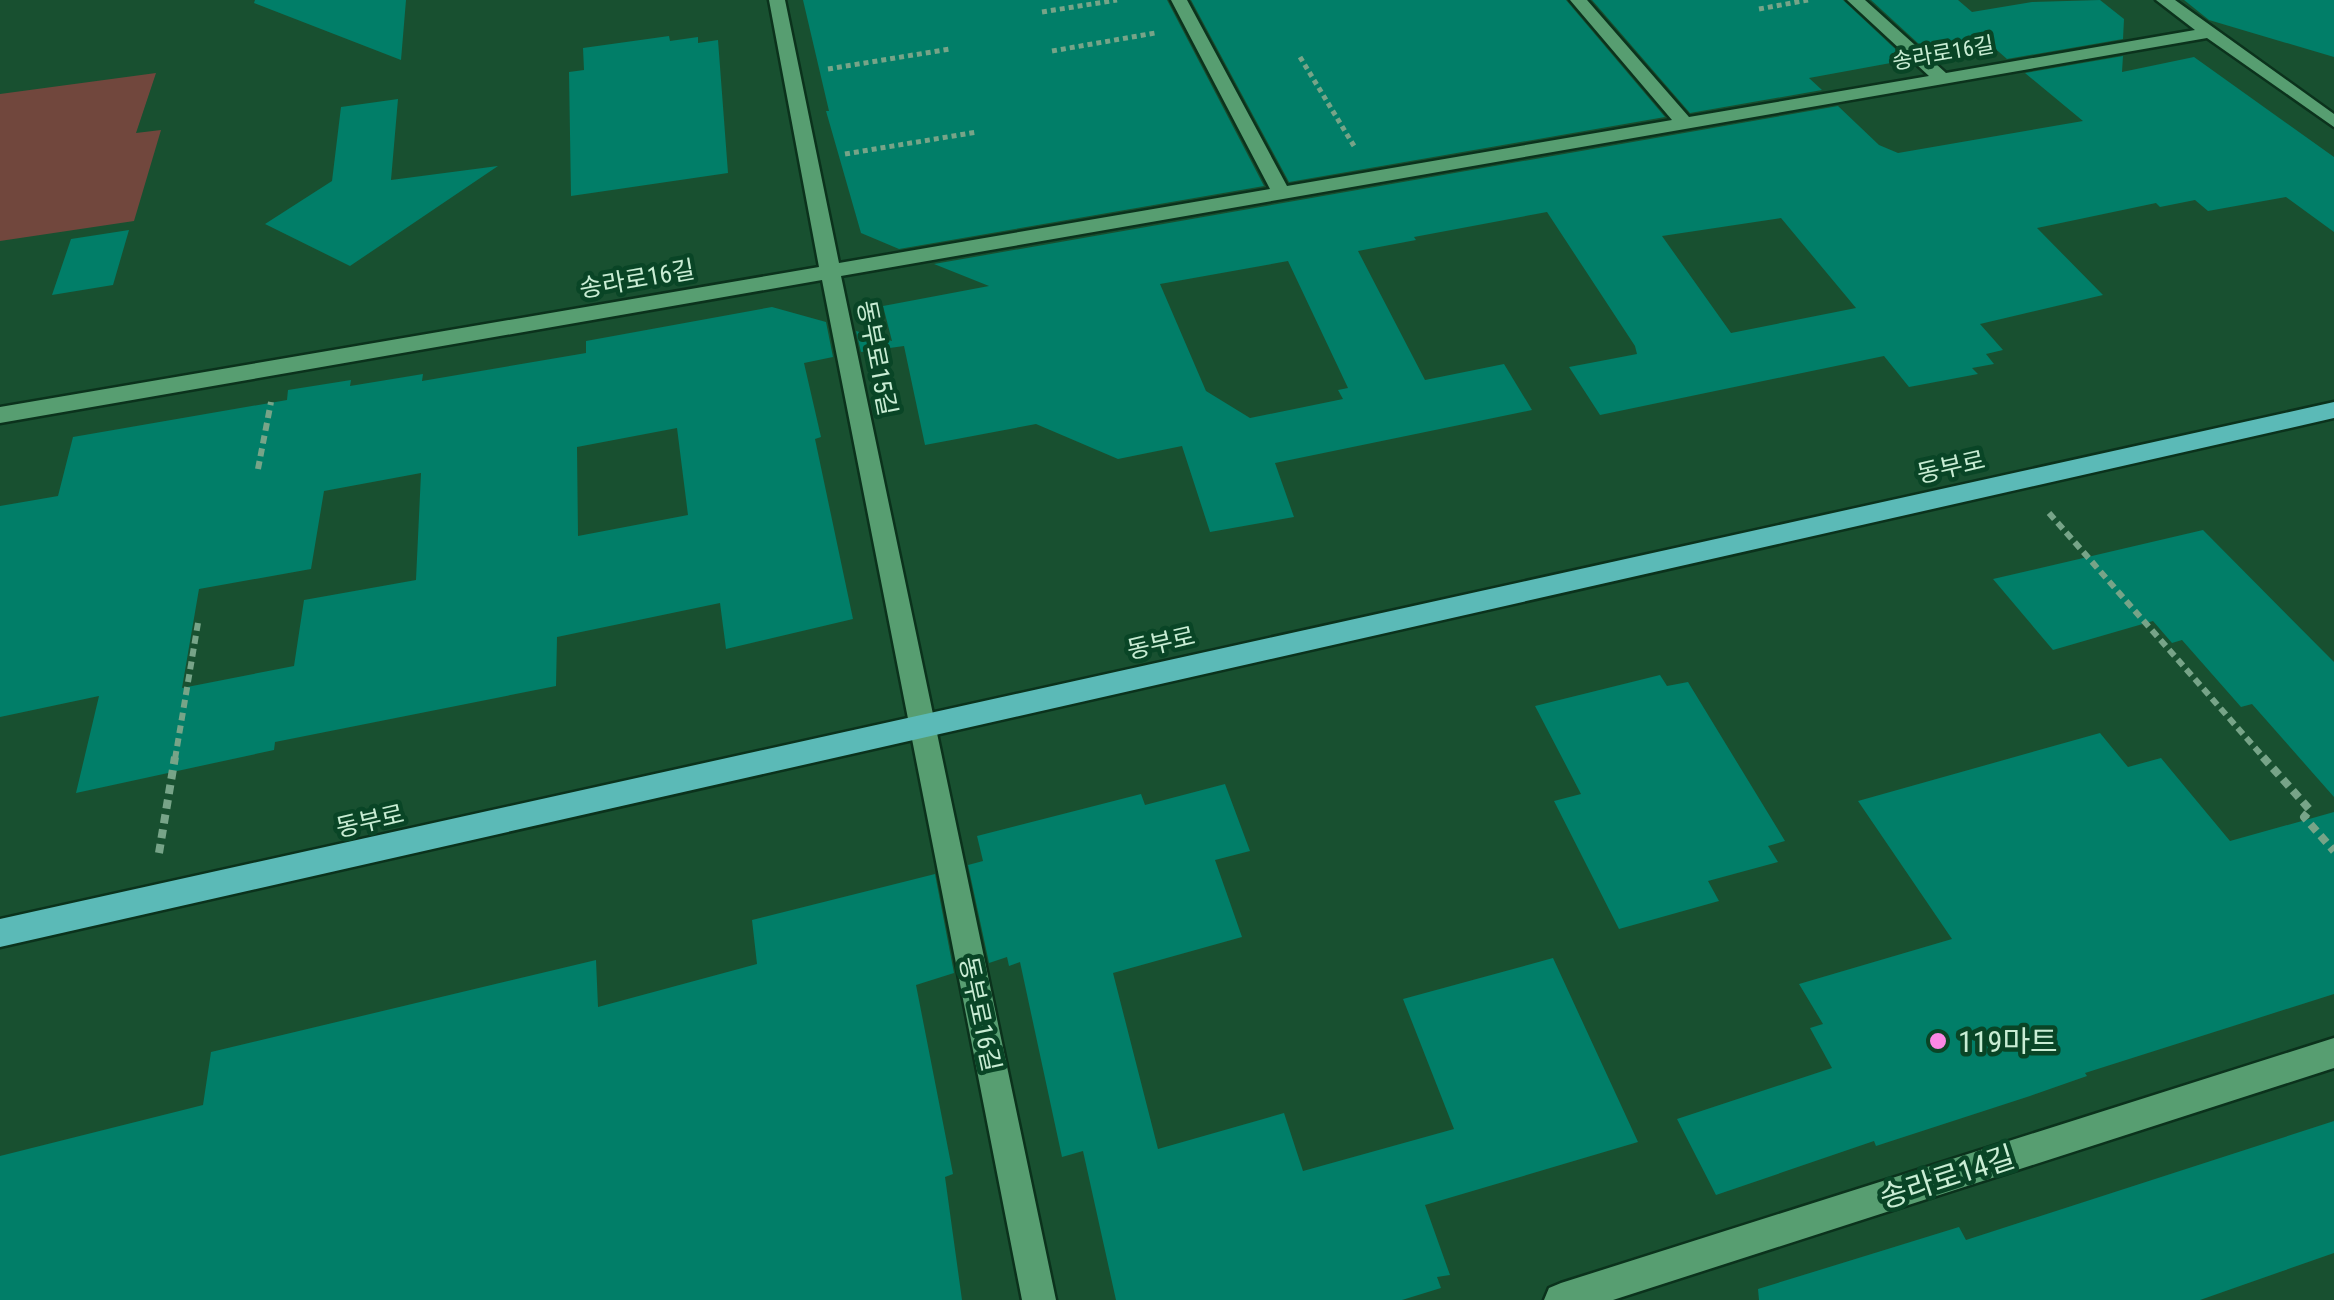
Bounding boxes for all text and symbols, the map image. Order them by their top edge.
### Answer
street label: 송라로16길 [1890,32,1996,74]
street label: 송라로16길 [577,255,697,303]
street label: 동부로15길 [852,298,902,418]
street label: 동부로 [1914,445,1988,489]
street label: 동부로 [1124,621,1198,665]
street label: 동부로 [333,799,407,843]
street label: 동부로16길 [954,954,1006,1074]
place label: 119마트 [1958,1024,2058,1059]
marker: 119마트 [1927,1030,1949,1052]
street label: 송라로14길 [1875,1139,2019,1215]

